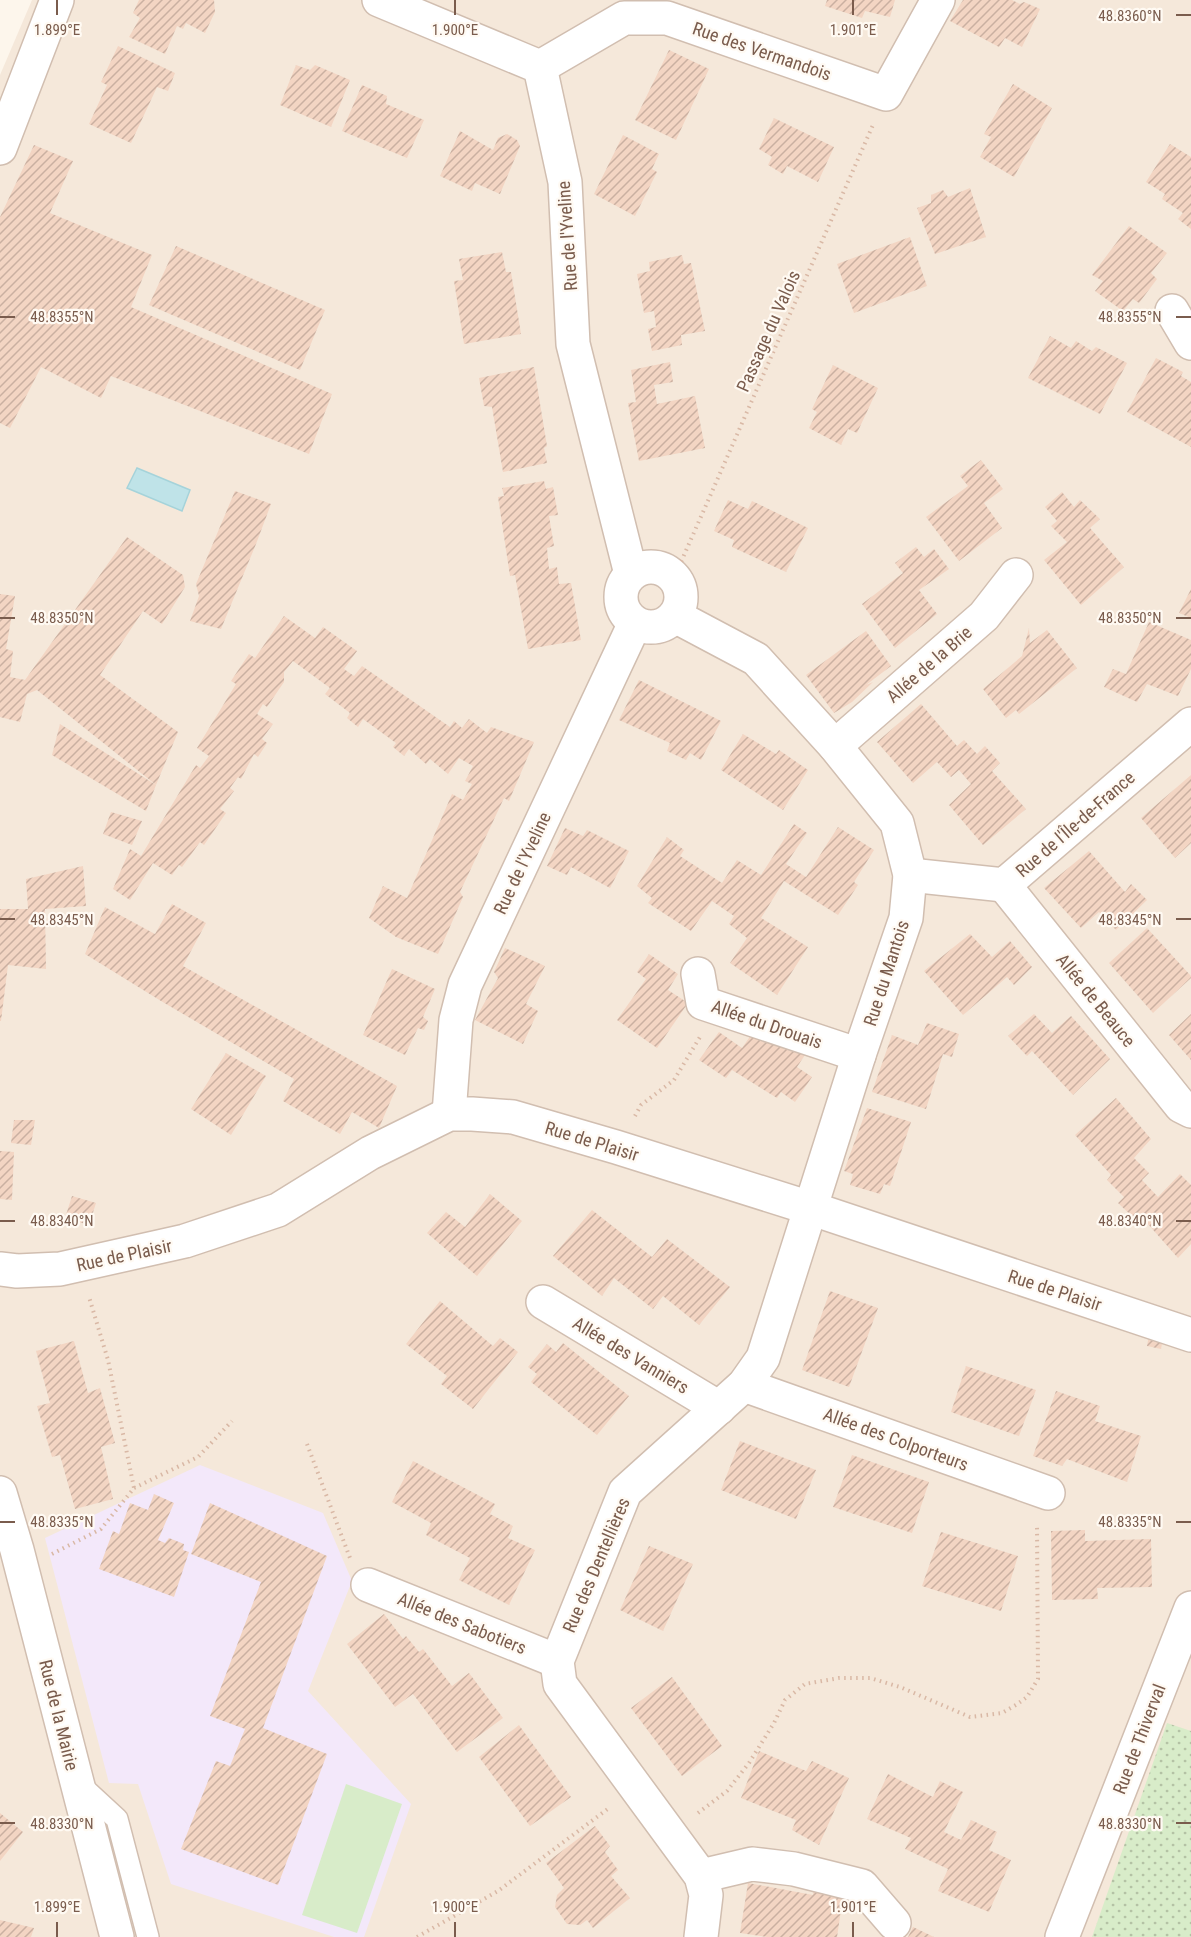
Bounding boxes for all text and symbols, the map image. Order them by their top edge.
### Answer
text: 48.8360°N [1098,7,1162,25]
street label: Rue des Vermandois [690,17,834,85]
text: 1.899°E [34,21,80,39]
text: 1.900°E [432,21,478,39]
text: 1.901°E [830,21,876,39]
street label: Rue de l'Yveline [553,180,581,292]
street label: Passage du Valois [732,267,804,395]
text: 48.8355°N [30,308,94,326]
text: 48.8355°N [1098,308,1162,326]
text: 48.8350°N [30,609,94,627]
text: 48.8350°N [1098,609,1162,627]
street label: Allée de la Brie [882,621,976,707]
street label: Rue de l'Île-de-France [1011,767,1139,881]
street label: Rue de l'Yveline [489,809,555,917]
text: 48.8345°N [30,911,94,929]
text: 48.8345°N [1098,911,1162,929]
street label: Rue du Mantois [859,917,913,1029]
street label: Allée de Beauce [1052,949,1140,1051]
street label: Allée du Drouais [709,995,825,1053]
street label: Rue de Plaisir [543,1117,642,1165]
text: 48.8340°N [30,1212,94,1230]
text: 48.8340°N [1098,1212,1162,1230]
street label: Rue de Plaisir [74,1235,174,1275]
street label: Rue de Plaisir [1006,1265,1105,1315]
street label: Allée des Vanniers [569,1312,693,1398]
street label: Allée des Colporteurs [821,1403,971,1475]
street label: Rue des Dentellières [558,1494,634,1636]
text: 48.8335°N [30,1513,94,1531]
text: 48.8335°N [1098,1513,1162,1531]
street label: Allée des Sabotiers [395,1588,529,1658]
street label: Rue de la Mairie [35,1657,83,1773]
street label: Rue de Thiverval [1108,1681,1170,1797]
text: 48.8330°N [30,1815,94,1833]
text: 48.8330°N [1098,1815,1162,1833]
text: 1.899°E [34,1898,80,1916]
text: 1.900°E [432,1898,478,1916]
text: 1.901°E [830,1898,876,1916]

